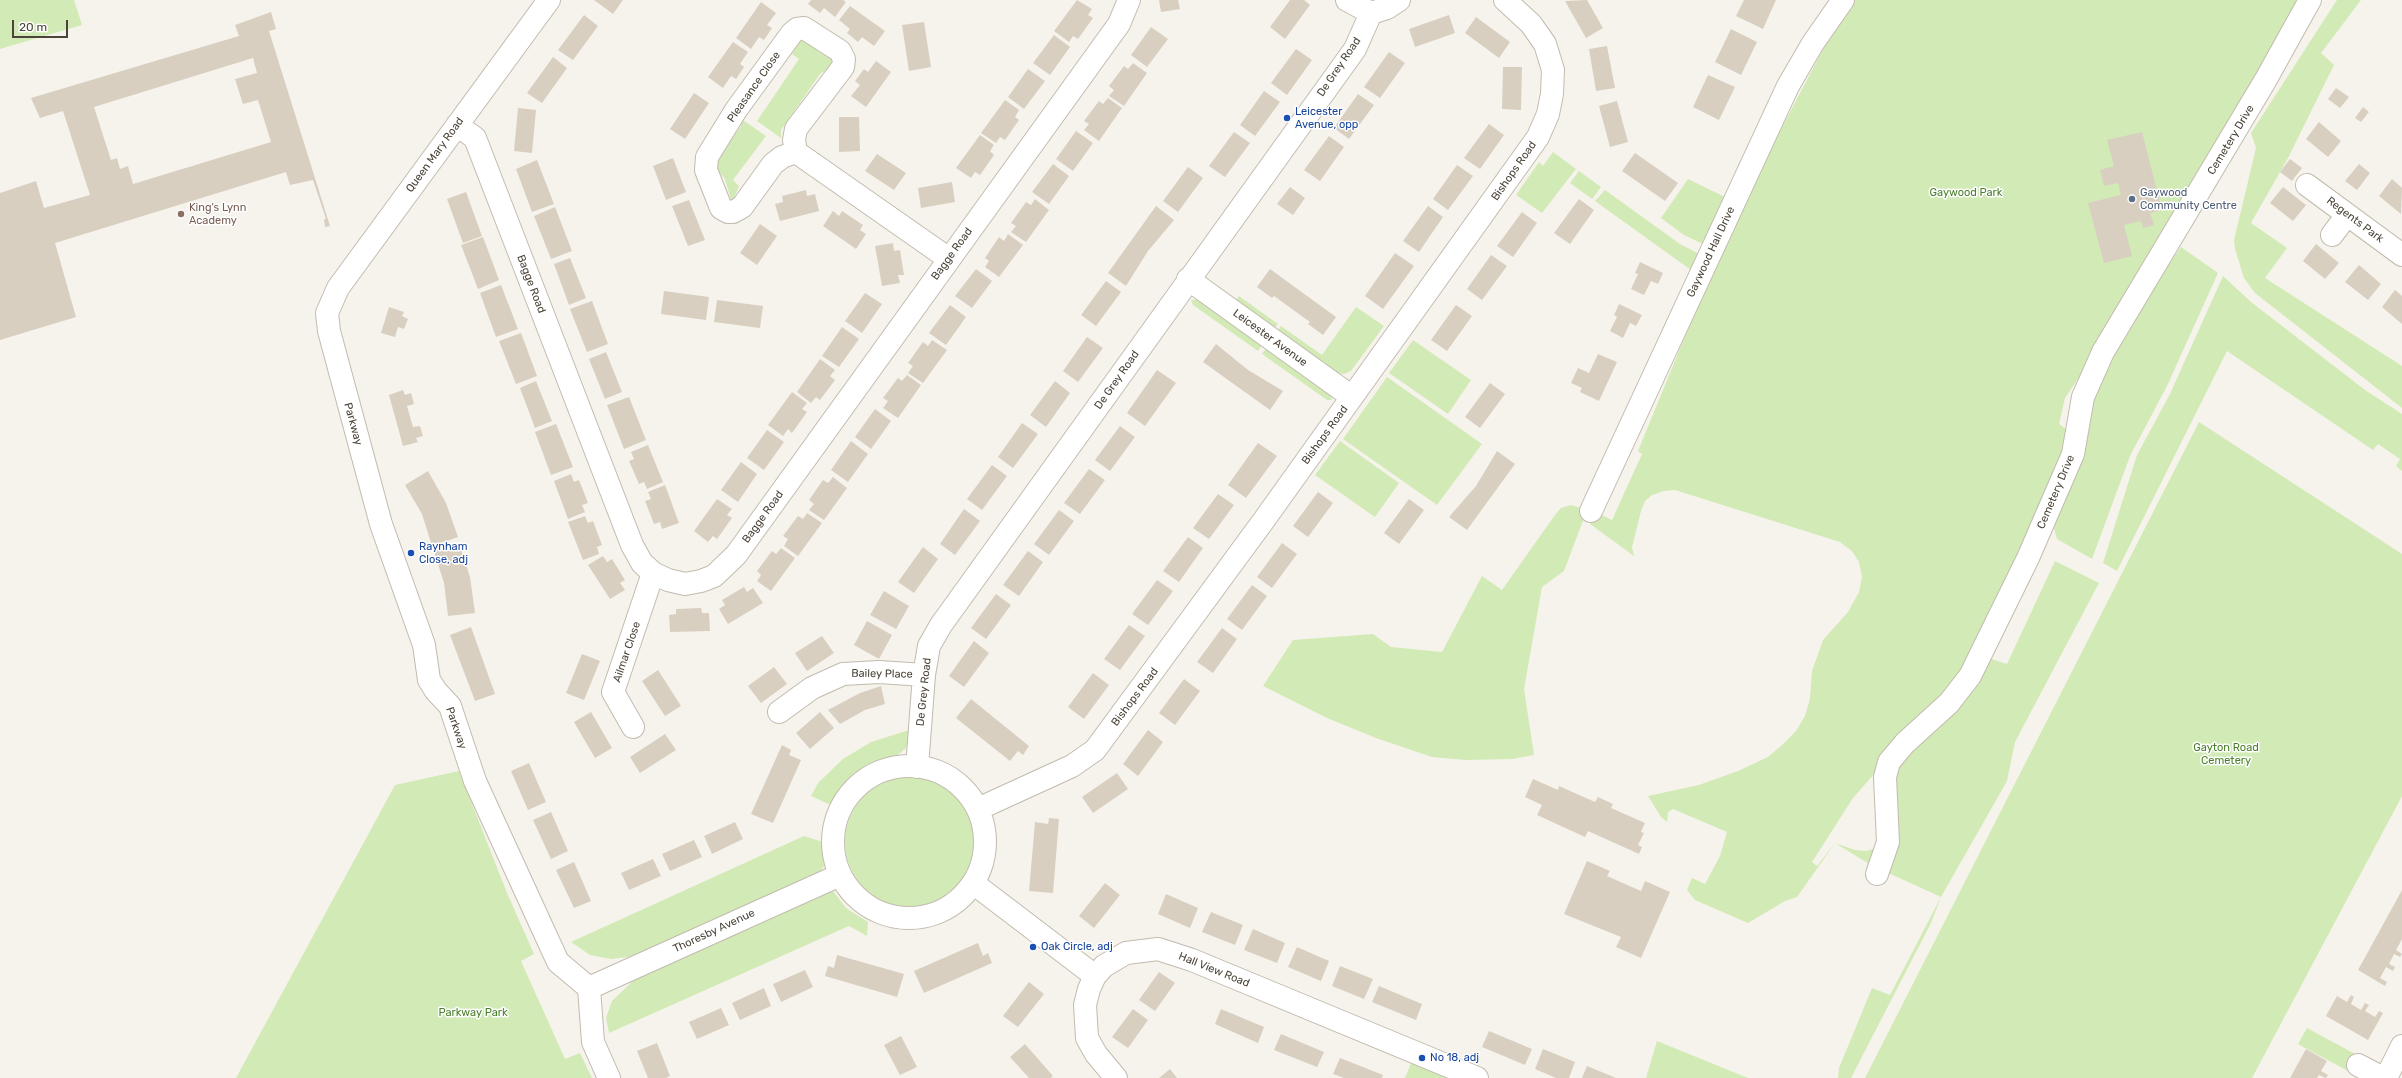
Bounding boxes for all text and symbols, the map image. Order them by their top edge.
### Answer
scale bar [14,12,70,38]
text: 20 m [19,20,47,34]
street label: De Grey Road [1314,35,1364,99]
street label: Pleasance Close [725,49,783,125]
street label: Cemetery Drive [2205,103,2257,177]
place label: Leicester Avenue, opp [1295,105,1358,131]
marker: Leicester Avenue, opp [1282,113,1292,123]
street label: Queen Mary Road [403,115,467,195]
street label: Bishops Road [1489,139,1539,203]
park label: Gaywood Park [1930,186,2002,200]
place label: Gaywood Community Centre [2140,186,2237,212]
marker: Gaywood Community Centre [2127,194,2137,204]
street label: Regents Park [2324,194,2386,246]
place label: King's Lynn Academy [189,201,246,227]
street label: Gaywood Hall Drive [1684,205,1738,299]
marker: King's Lynn Academy [176,209,186,219]
street label: Bagge Road [929,225,975,283]
street label: Bagge Road [514,253,548,315]
street label: Leicester Avenue [1230,307,1310,369]
street label: De Grey Road [1092,348,1142,412]
street label: Parkway [341,401,365,447]
street label: Bishops Road [1299,403,1351,467]
street label: Cemetery Drive [2034,453,2078,531]
street label: Bagge Road [740,488,786,546]
place label: Raynham Close, adj [419,540,468,566]
marker: Raynham Close, adj [406,548,416,558]
street label: Ailmar Close [610,620,644,684]
street label: De Grey Road [914,657,934,727]
street label: Bishops Road [1109,665,1161,729]
street label: Bailey Place [851,667,913,681]
street label: Parkway [443,705,469,751]
park label: Gayton Road Cemetery [2193,741,2259,767]
street label: Thoresby Avenue [671,906,757,956]
place label: Oak Circle, adj [1041,940,1113,954]
marker: Oak Circle, adj [1028,942,1038,952]
street label: Hall View Road [1177,950,1251,990]
park label: Parkway Park [438,1006,508,1020]
place label: No 18, adj [1430,1051,1479,1065]
marker: No 18, adj [1417,1053,1427,1063]

